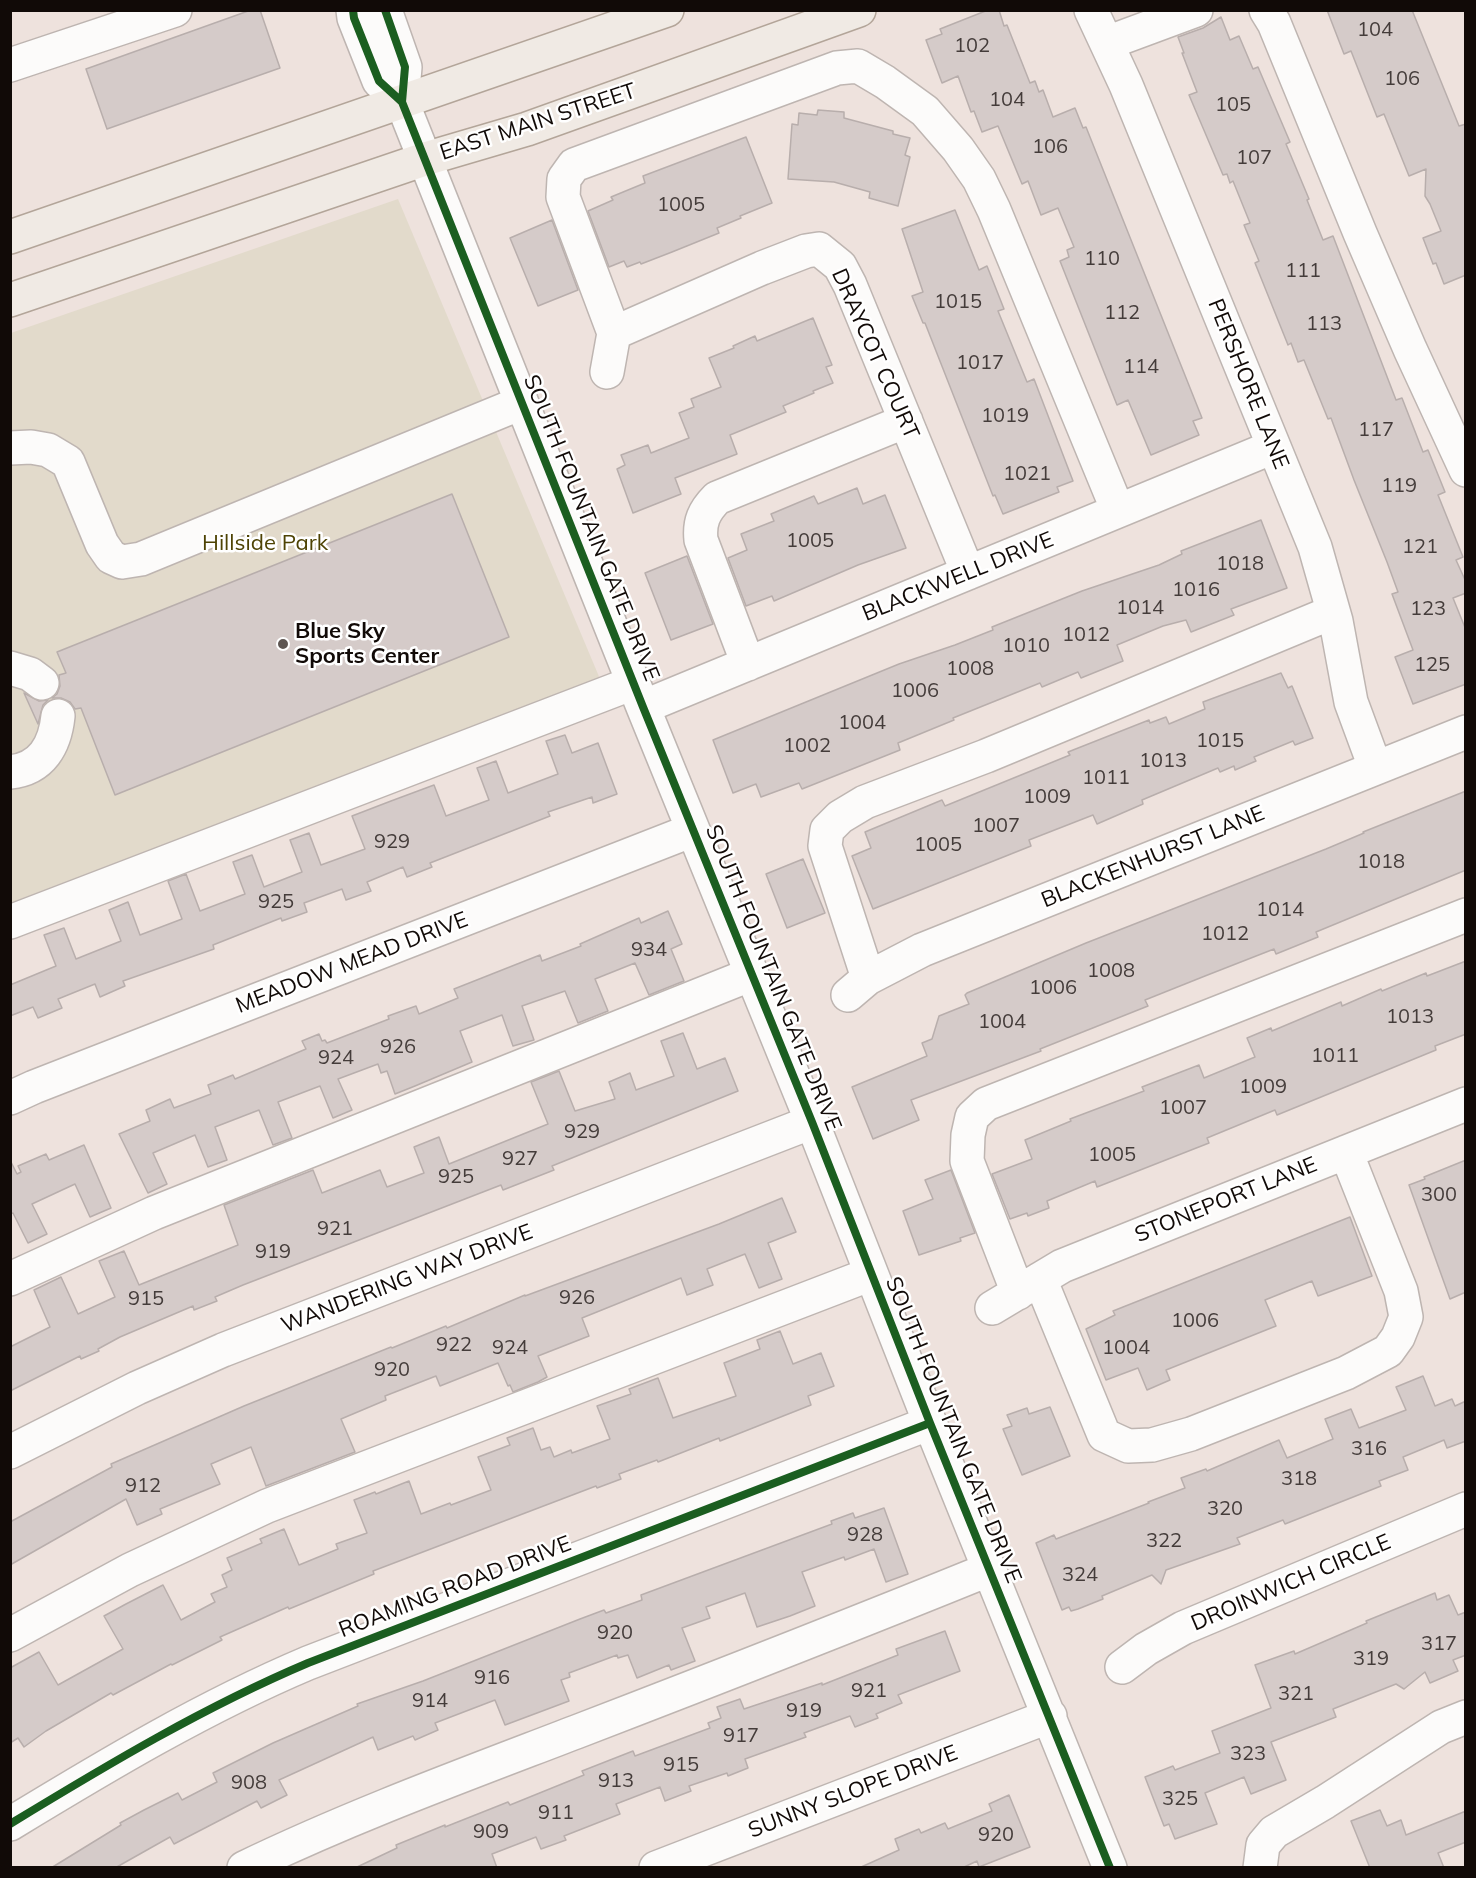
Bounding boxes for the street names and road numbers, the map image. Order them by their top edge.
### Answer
street label: EAST MAIN STREET [437,78,639,166]
street label: DRAYCOT COURT [826,265,924,443]
street label: PERSHORE LANE [1202,295,1294,473]
street label: SOUTH FOUNTAIN GATE DRIVE [517,371,665,685]
street label: BLACKWELL DRIVE [859,527,1057,627]
street label: BLACKENHURST LANE [1038,800,1268,914]
street label: SOUTH FOUNTAIN GATE DRIVE [699,821,847,1135]
street label: MEADOW MEAD DRIVE [232,907,472,1019]
street label: STONEPORT LANE [1131,1151,1321,1249]
street label: WANDERING WAY DRIVE [278,1219,536,1339]
street label: SOUTH FOUNTAIN GATE DRIVE [879,1273,1027,1587]
street label: DROINWICH CIRCLE [1187,1529,1395,1637]
street label: ROAMING ROAD DRIVE [335,1530,575,1644]
street label: SUNNY SLOPE DRIVE [745,1740,961,1844]

